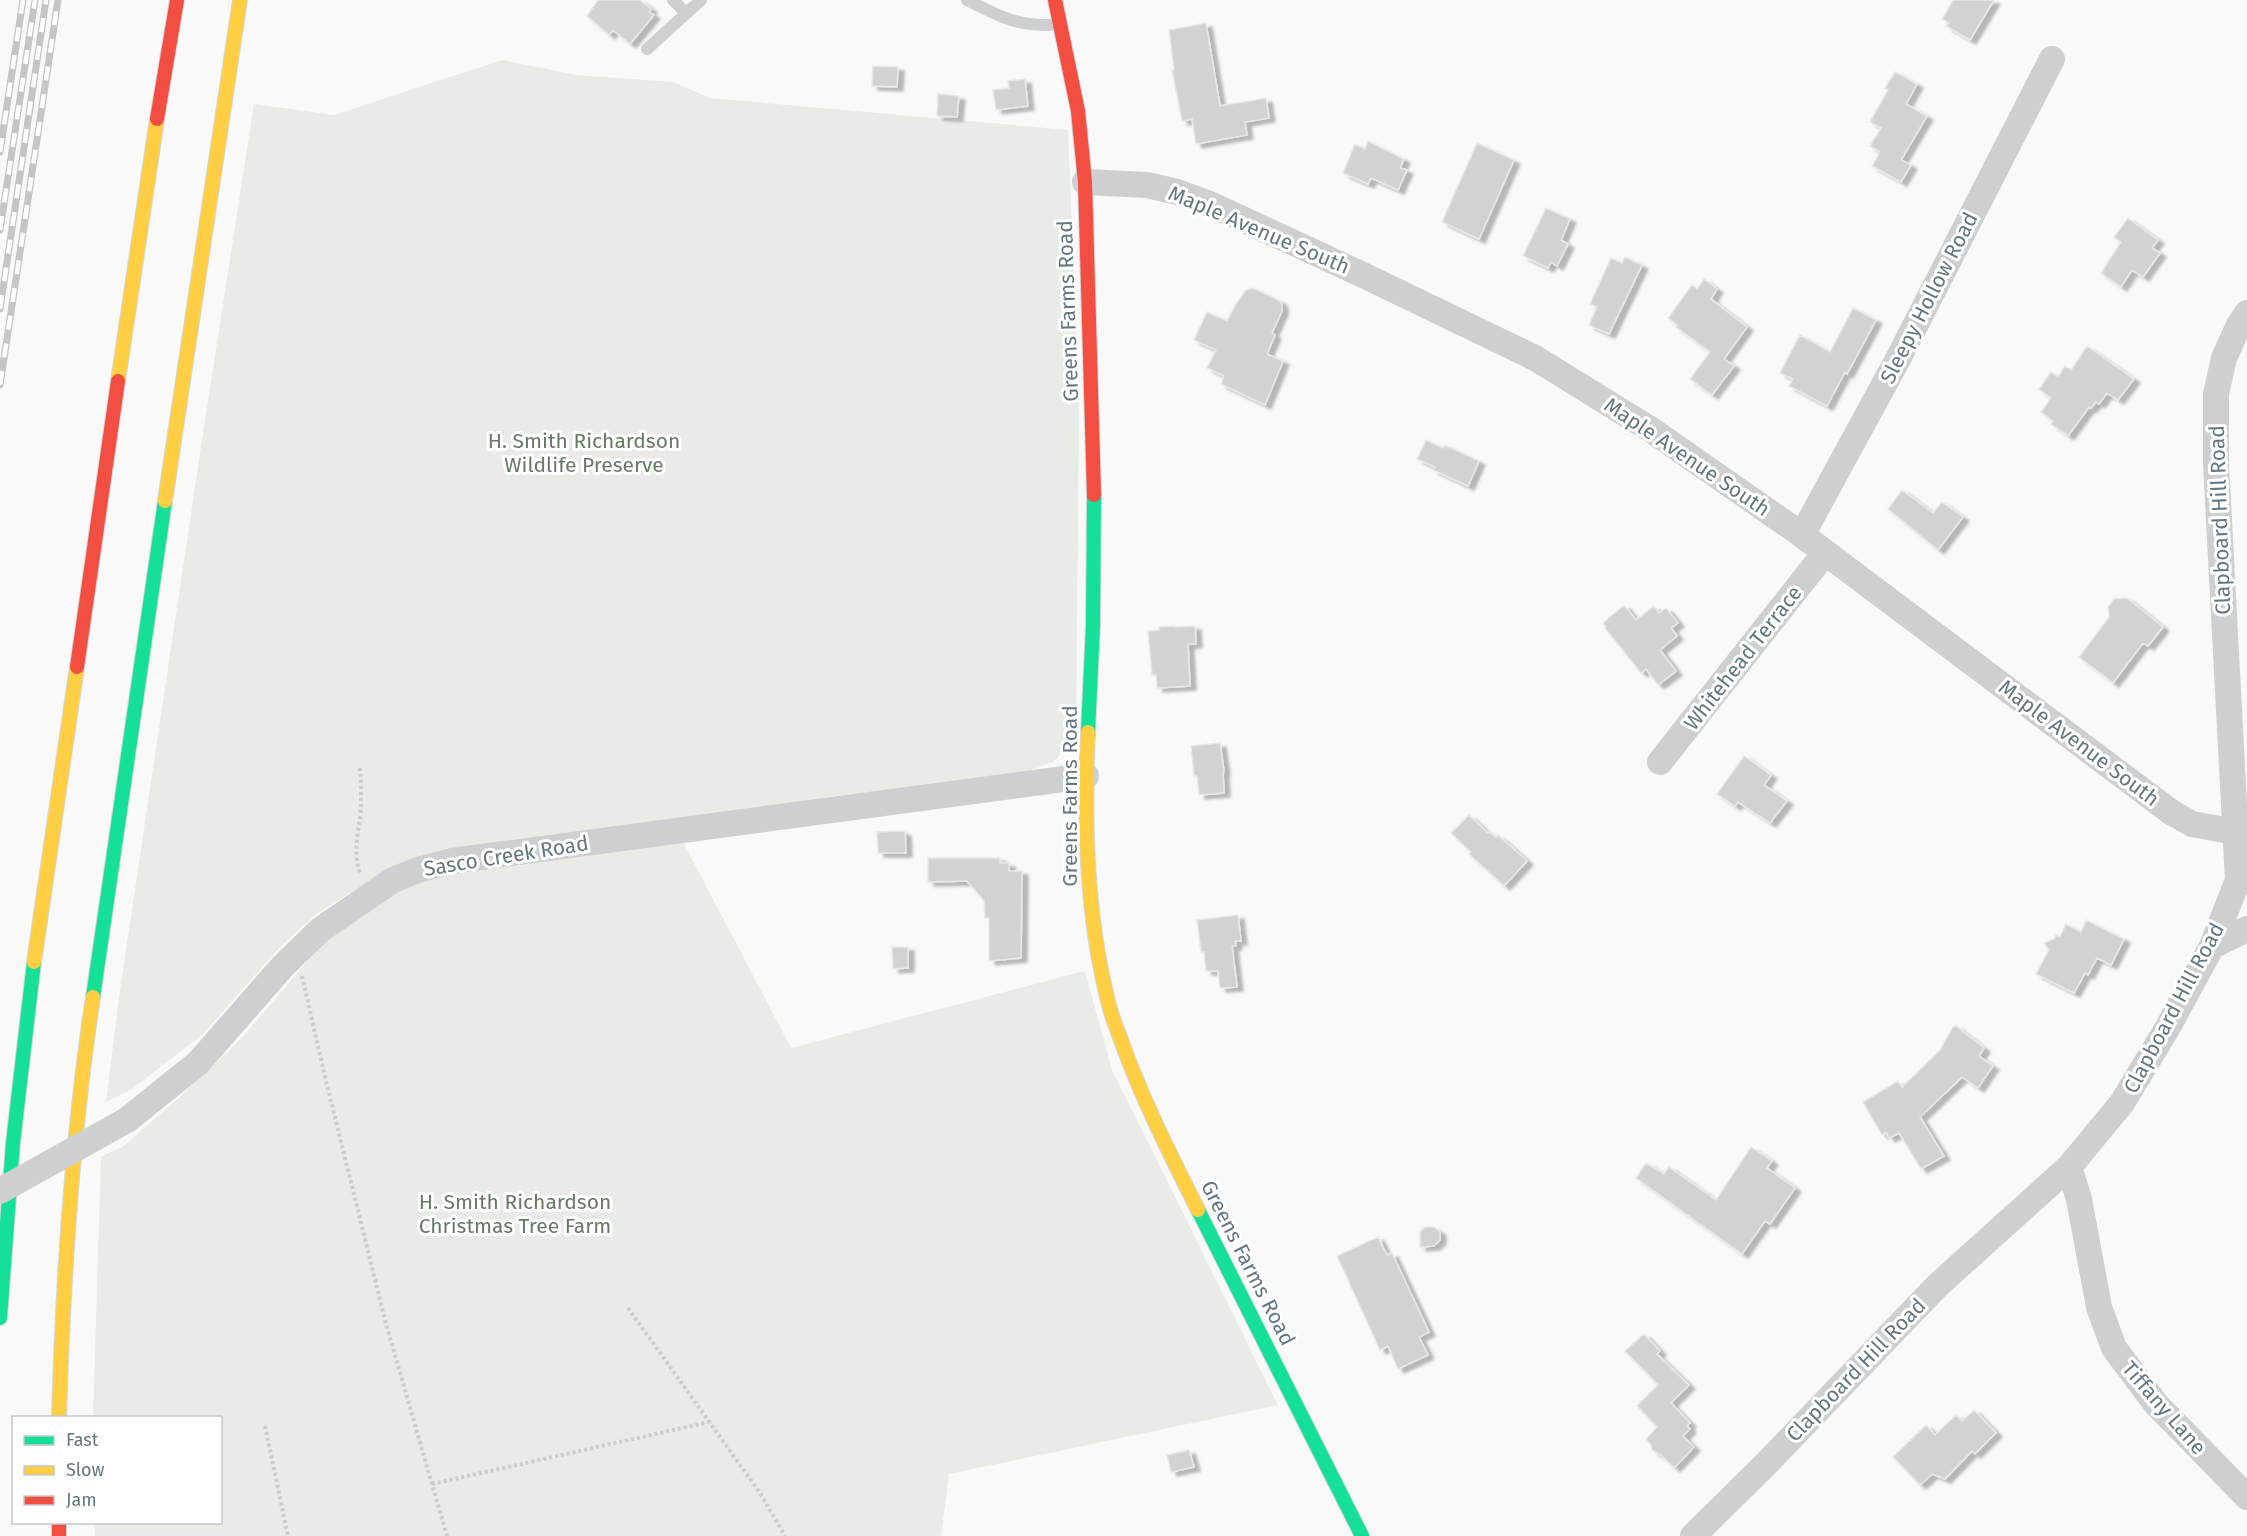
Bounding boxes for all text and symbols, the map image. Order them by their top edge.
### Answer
street label: Maple Avenue South [1164,180,1354,280]
street label: Sleepy Hollow Road [1875,208,1983,388]
street label: Greens Farms Road [1052,220,1084,402]
street label: Maple Avenue South [1599,392,1775,522]
street label: Clapboard Hill Road [2204,425,2236,615]
park label: H. Smith Richardson Wildlife Preserve [488,428,680,478]
street label: Whitehead Terrace [1678,580,1808,736]
street label: Maple Avenue South [1994,674,2164,812]
street label: Greens Farms Road [1057,705,1083,887]
street label: Sasco Creek Road [422,830,590,882]
street label: Clapboard Hill Road [2118,918,2230,1098]
street label: Greens Farms Road [1195,1176,1301,1350]
park label: H. Smith Richardson Christmas Tree Farm [419,1189,611,1239]
street label: Clapboard Hill Road [1781,1293,1931,1447]
street label: Tiffany Lane [2116,1356,2212,1460]
legend [12,1416,222,1524]
text: Fast [66,1429,99,1451]
text: Slow [66,1459,105,1481]
text: Jam [66,1489,97,1511]

